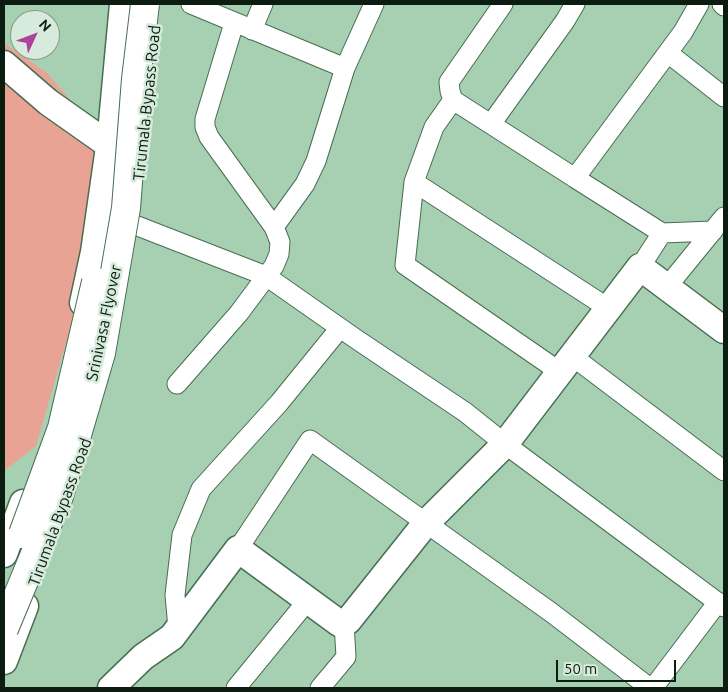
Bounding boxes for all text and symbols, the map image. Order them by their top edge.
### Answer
north arrow [10,10,60,60]
text: N [36,16,55,35]
street label: Tirumala Bypass Road [129,24,165,182]
street label: Srinivasa Flyover [82,263,126,383]
street label: Tirumala Bypass Road [24,435,96,589]
scale bar [558,650,678,682]
text: 50 m [564,660,597,677]

